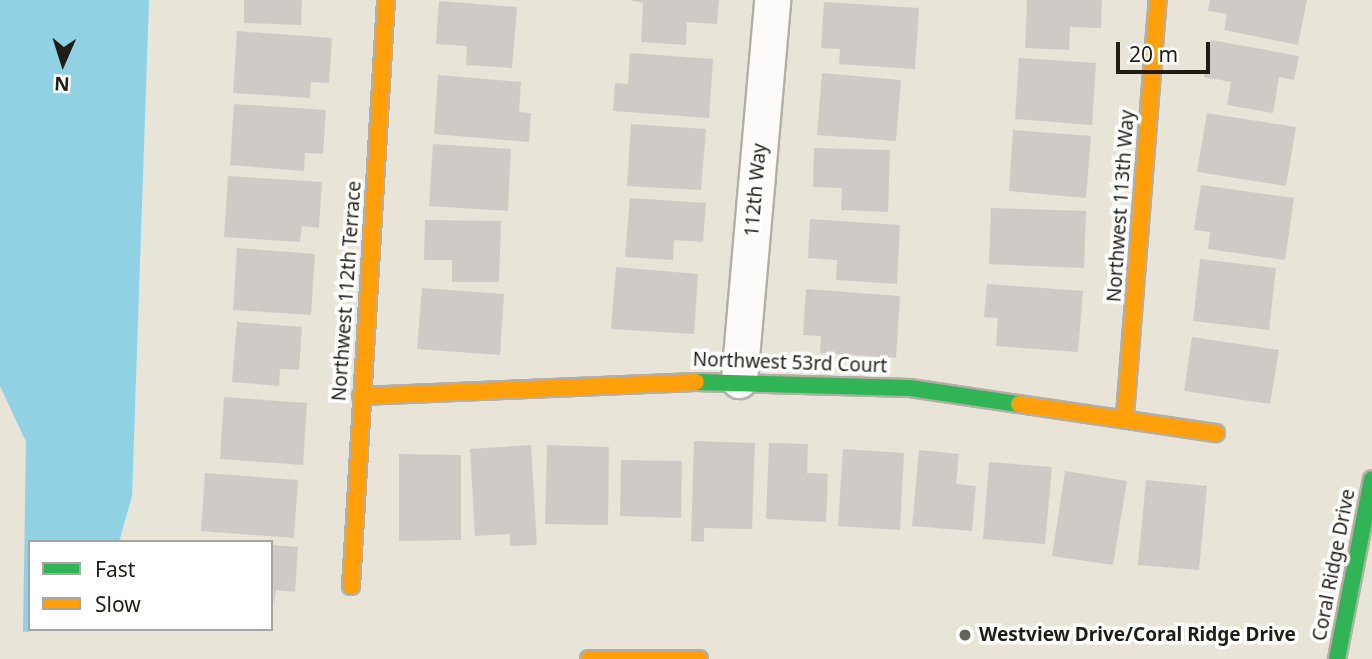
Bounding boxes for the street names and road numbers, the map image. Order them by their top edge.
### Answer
street label: Northwest 113th Way [1103,109,1139,303]
street label: 112th Way [741,142,771,238]
street label: Northwest 112th Terrace [328,180,366,402]
street label: Northwest 53rd Court [692,348,888,378]
street label: Coral Ridge Drive [1308,487,1360,643]

